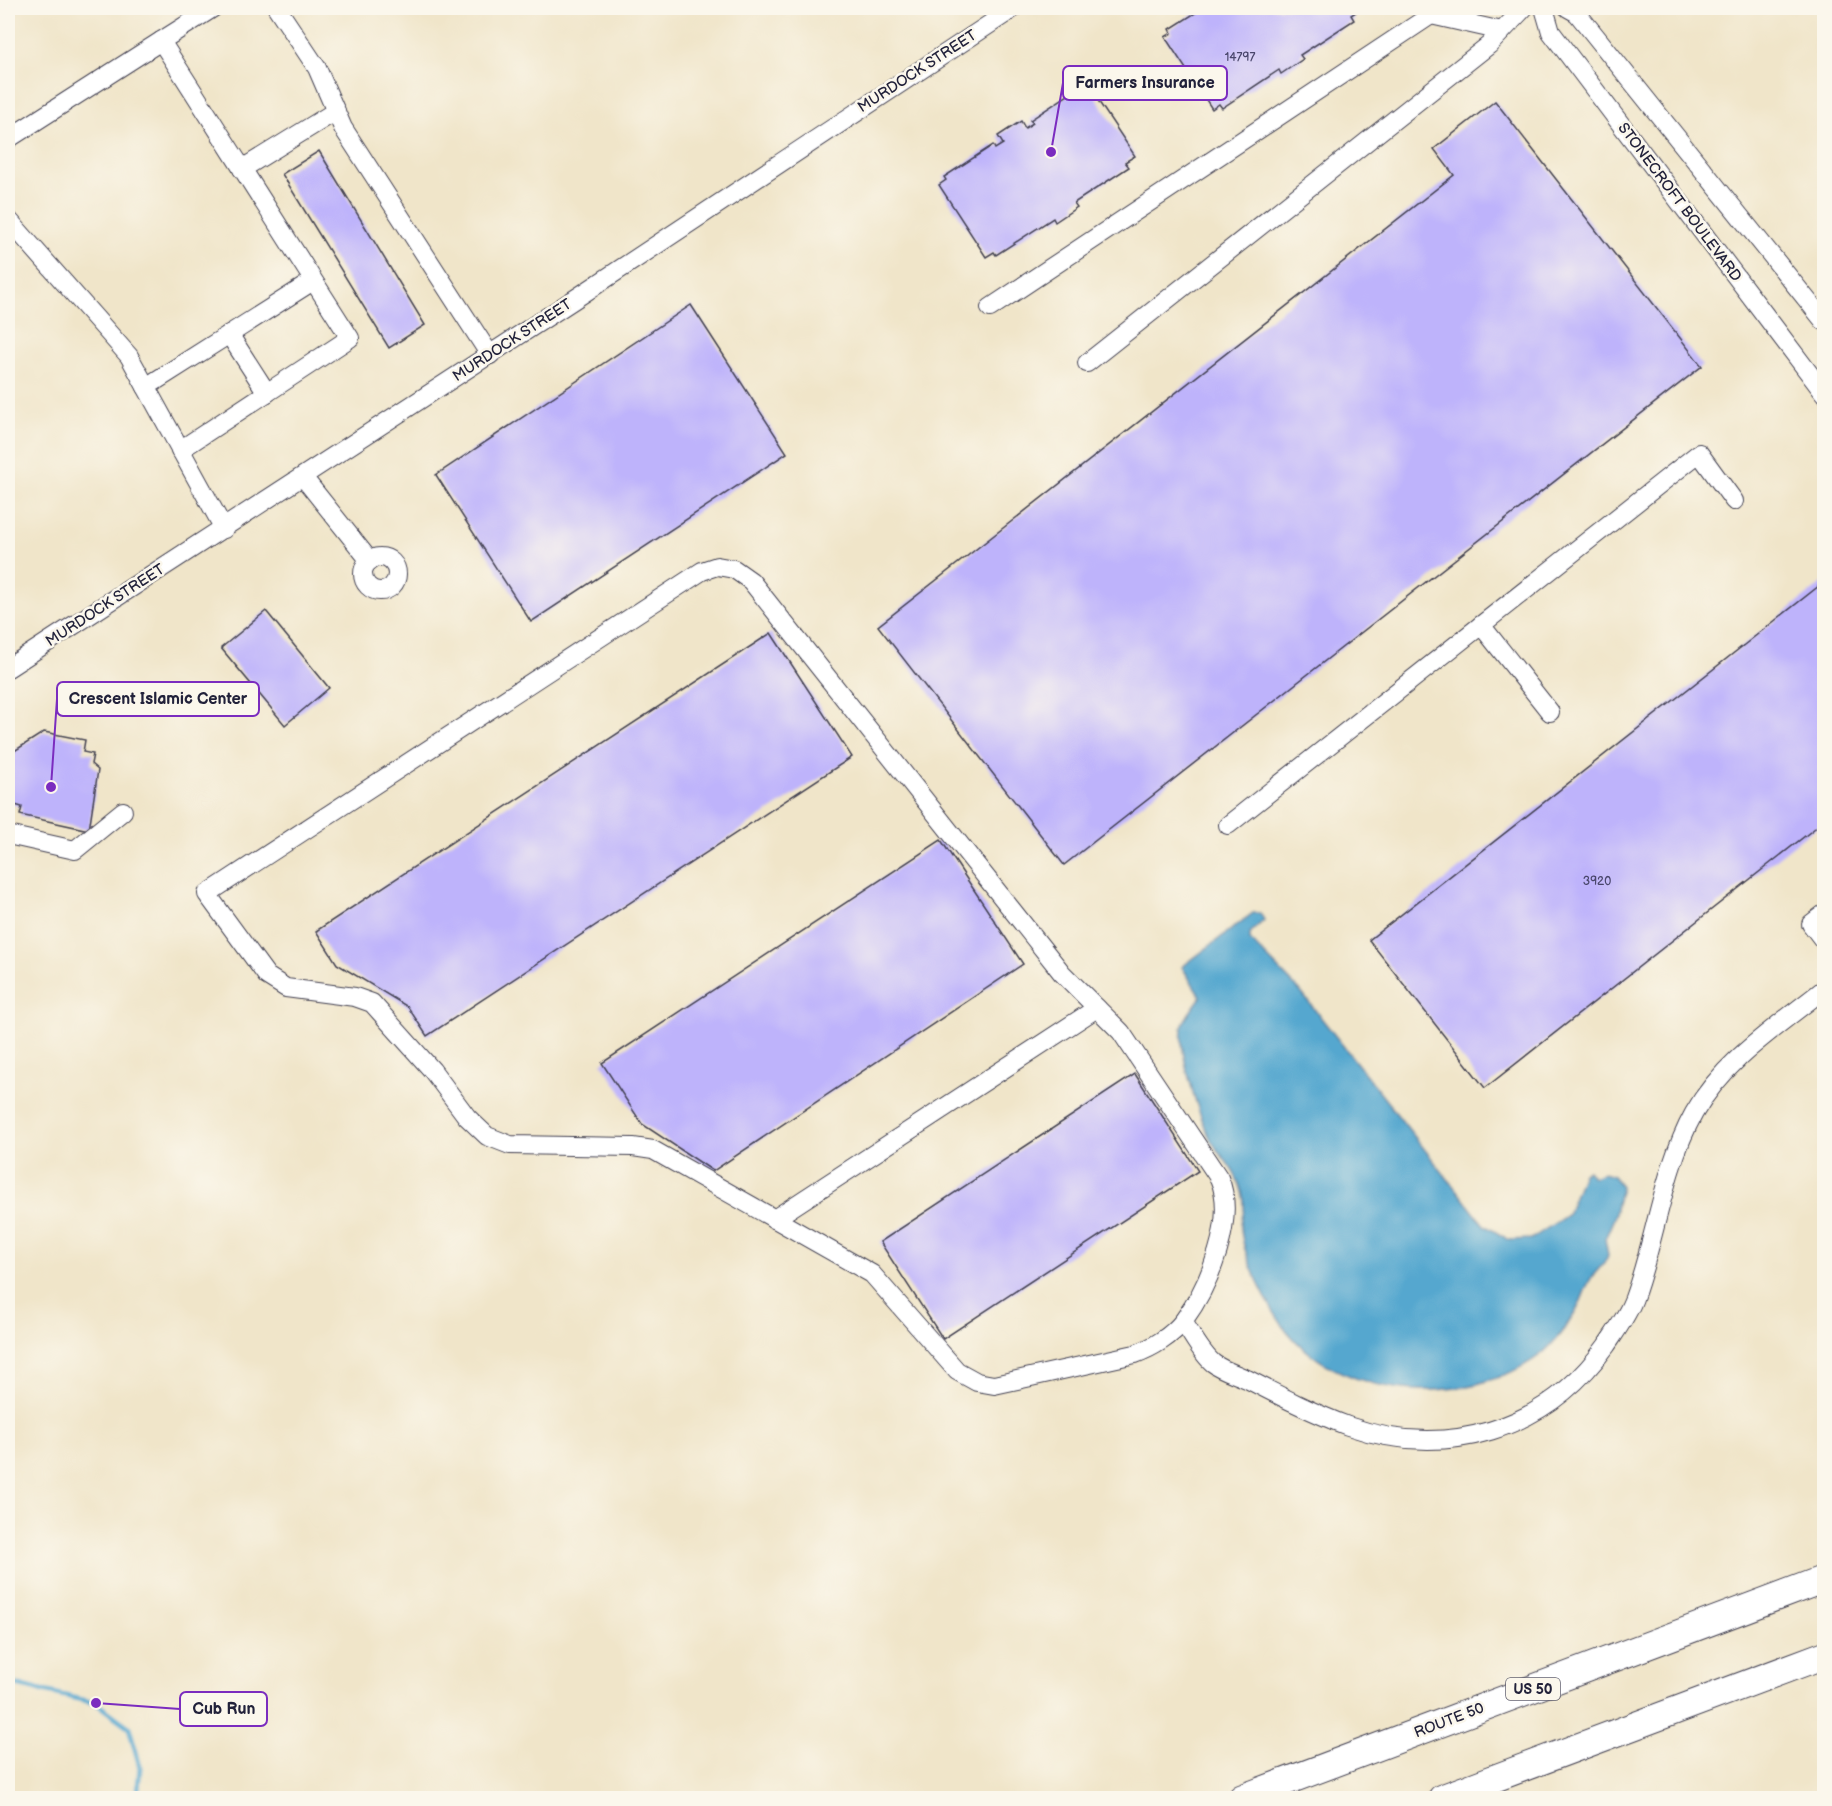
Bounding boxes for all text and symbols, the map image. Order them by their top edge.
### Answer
street label: MURDOCK STREET [854,26,980,117]
house number: 14797 [1225,50,1255,65]
callout: Farmers Insurance [1063,66,1227,100]
text: Farmers Insurance [1075,74,1215,93]
street label: STONECROFT BOULEVARD [1614,119,1746,286]
street label: MURDOCK STREET [449,295,575,386]
street label: MURDOCK STREET [42,560,168,651]
callout: Crescent Islamic Center [57,682,259,716]
text: Crescent Islamic Center [69,690,248,709]
house number: 3920 [1583,874,1611,889]
road number: US 50 [1506,1678,1560,1700]
callout: Cub Run [180,1692,267,1726]
street label: ROUTE 50 [1411,1698,1487,1742]
text: Cub Run [193,1700,256,1719]

